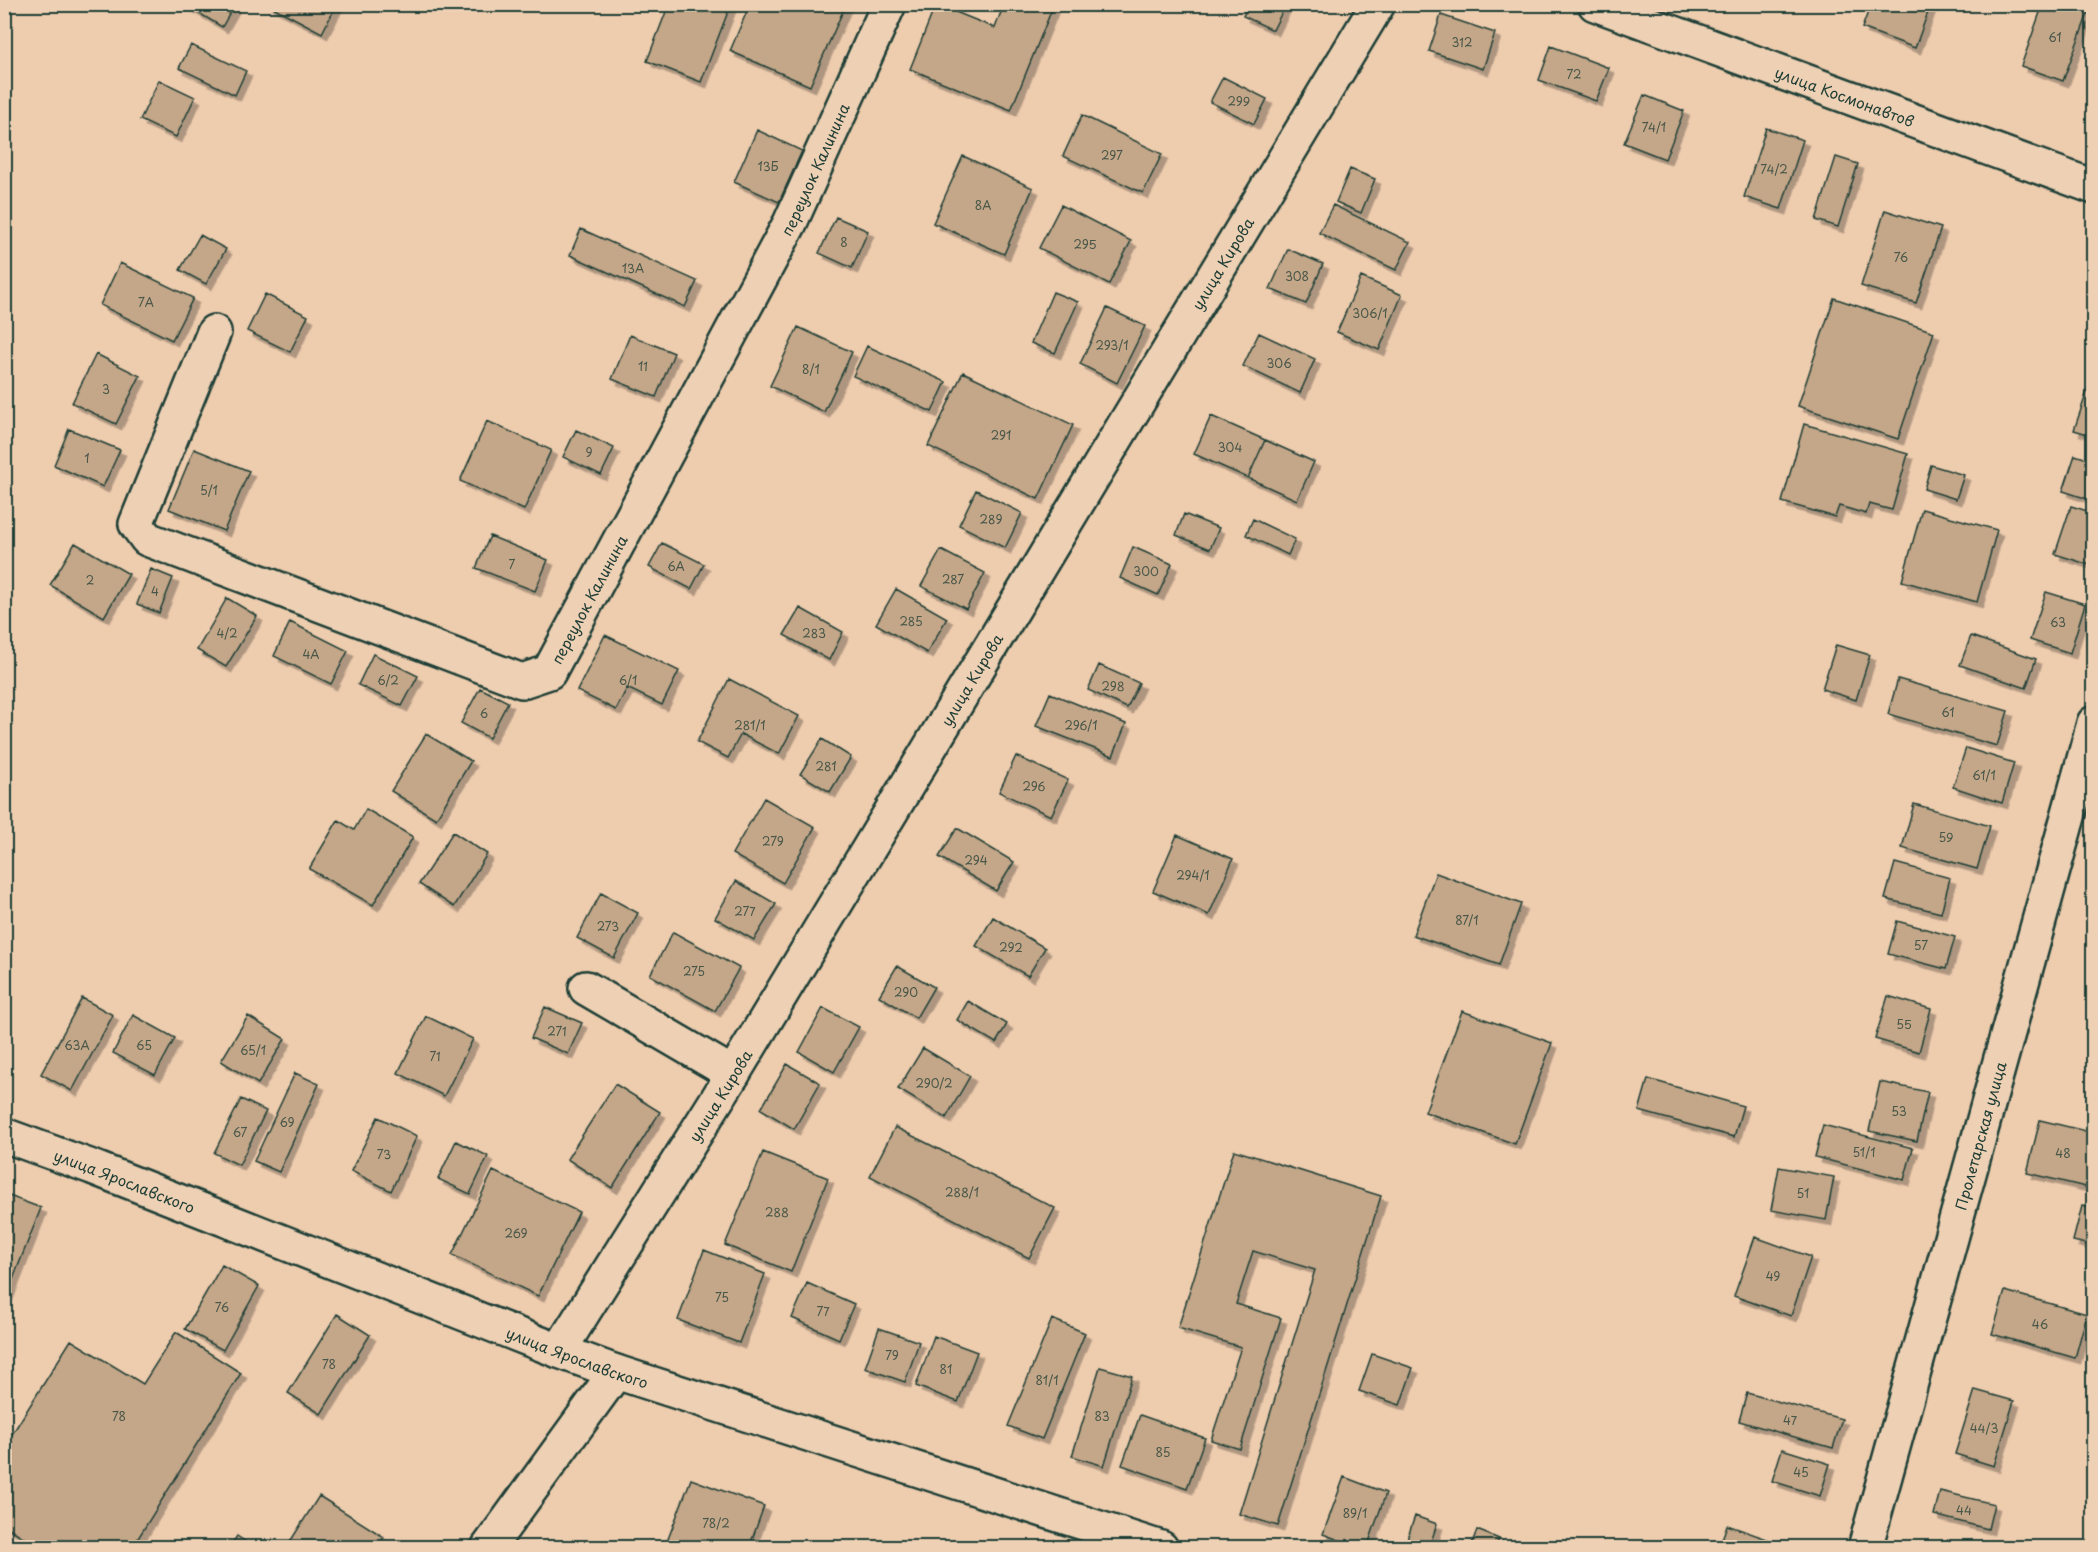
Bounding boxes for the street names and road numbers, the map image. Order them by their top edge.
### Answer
street label: улица Космонавтов [1772,60,1918,132]
street label: переулок Калинина [774,99,855,239]
street label: улица Кирова [1185,212,1259,314]
street label: переулок Калинина [544,530,632,668]
street label: улица Кирова [934,628,1008,730]
street label: улица Кирова [682,1044,757,1146]
street label: Пролетарская улица [1948,1058,2011,1213]
street label: улица Ярославского [51,1143,199,1218]
street label: улица Ярославского [503,1320,651,1393]

